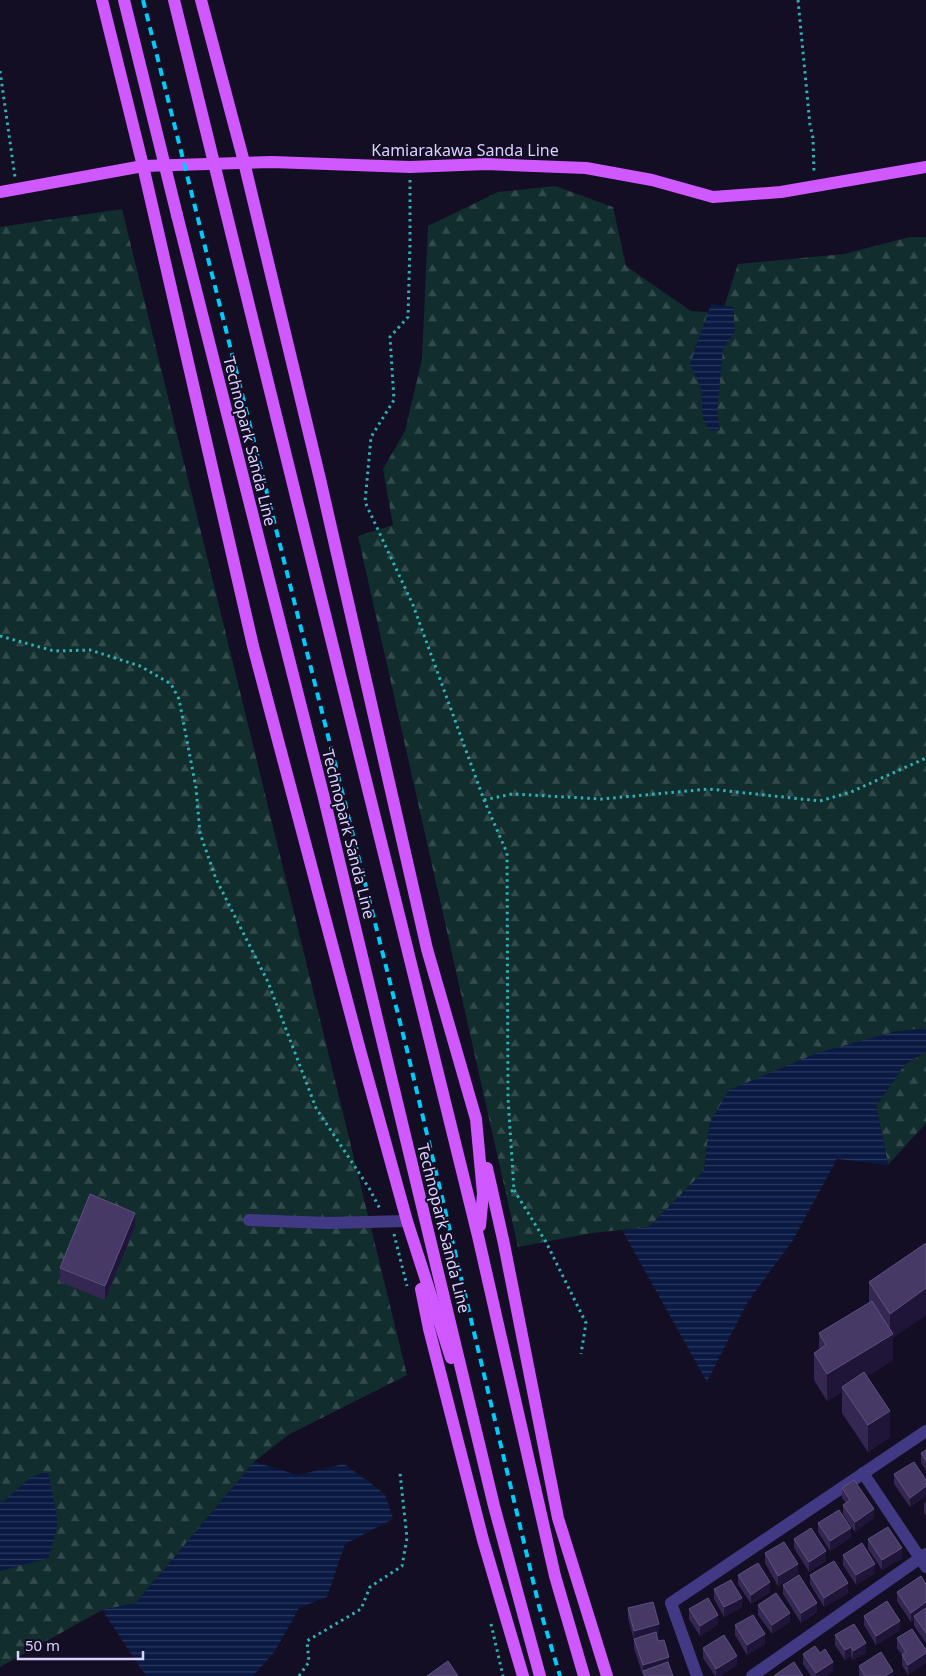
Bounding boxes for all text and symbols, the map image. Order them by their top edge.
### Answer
street label: Kamiarakawa Sanda Line [371,139,559,161]
street label: Technopark Sanda Line [218,354,282,528]
street label: Technopark Sanda Line [317,747,381,921]
street label: Technopark Sanda Line [412,1141,476,1315]
scale bar [18,1628,142,1660]
text: 50 m [25,1635,60,1655]

